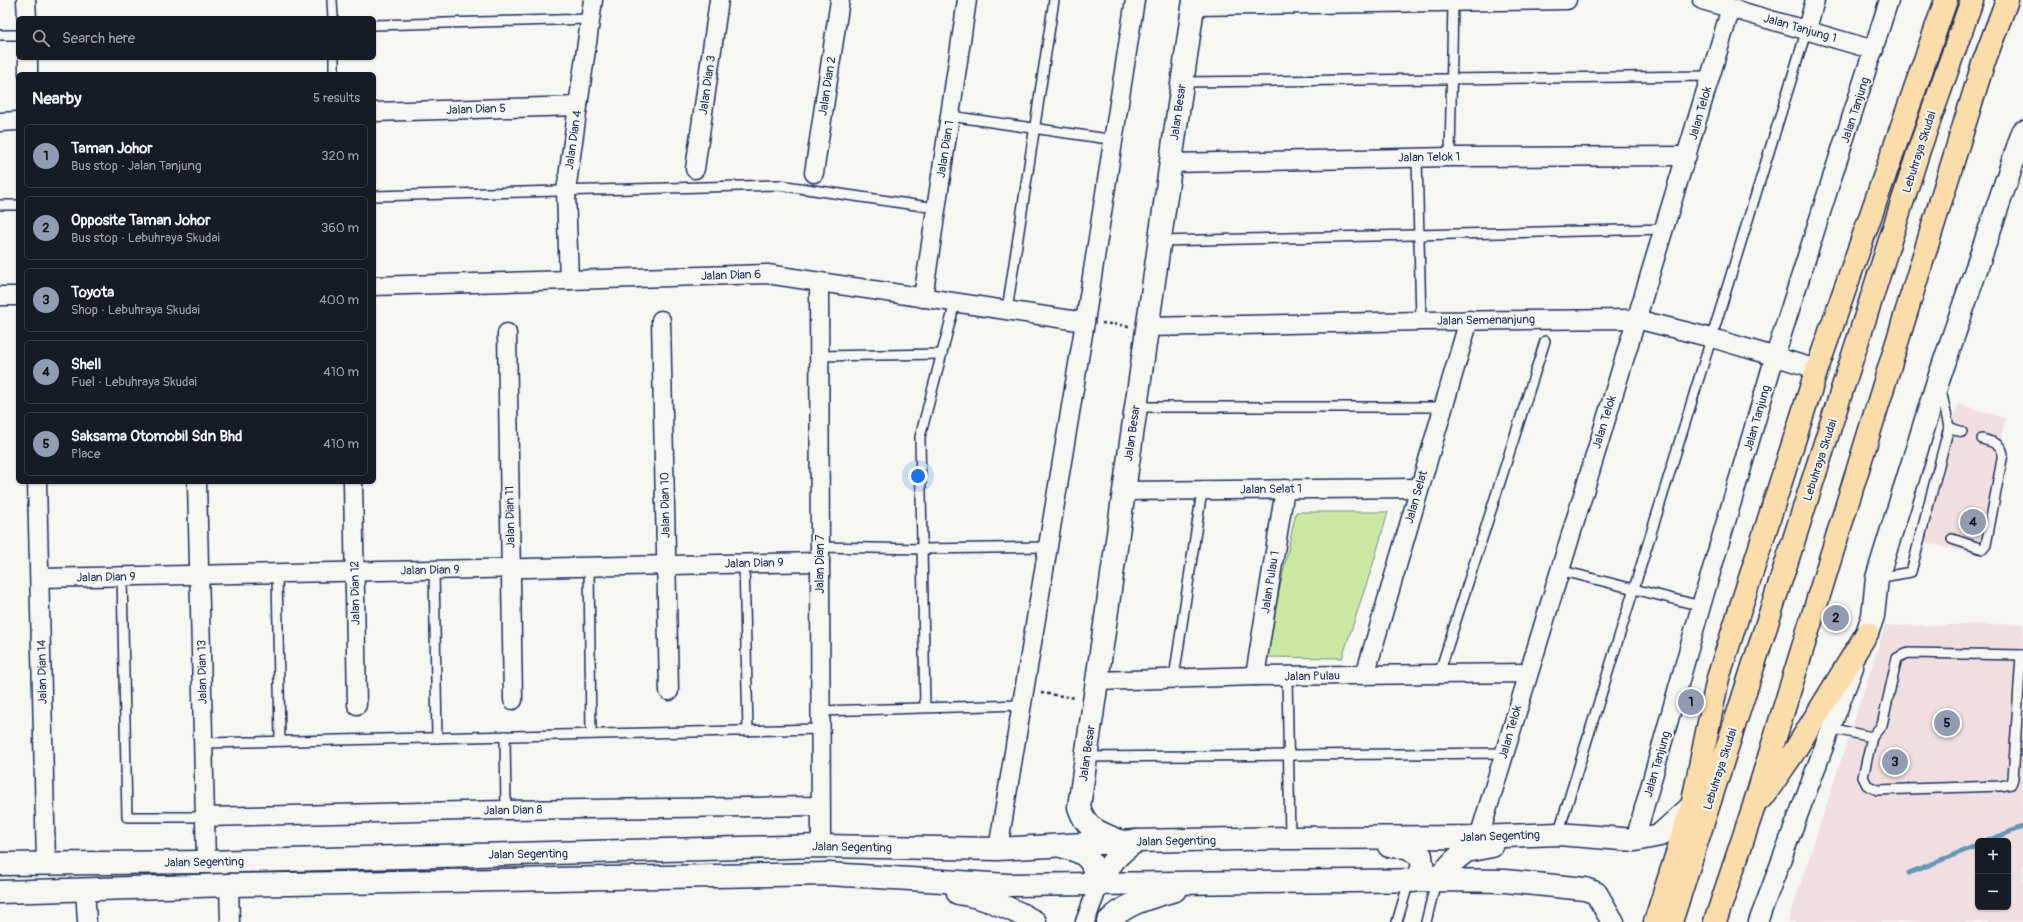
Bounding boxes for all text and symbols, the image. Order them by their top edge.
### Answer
street label: Jalan Tanjung 1 [1762,11,1838,46]
search box [16,16,376,60]
icon: search [30,27,52,49]
text: Search here [62,29,135,48]
street label: Jalan Dian 3 [696,54,719,116]
street label: Jalan Dian 2 [815,55,840,117]
street label: Jalan Tanjung [1838,75,1873,145]
street label: Jalan Besar [1167,82,1190,141]
street label: Jalan Telok [1686,85,1715,142]
text: Nearby [32,88,81,109]
text: 5 results [313,90,360,106]
street label: Jalan Dian 5 [446,101,506,118]
street label: Jalan Dian 4 [562,109,585,171]
street label: Lebuhraya Skudai [1899,109,1940,195]
street label: Jalan Dian 1 [934,119,957,179]
text: Taman Johor [71,139,153,158]
text: 1 [43,148,49,164]
text: 320 m [321,148,359,164]
street label: Jalan Telok 1 [1398,149,1460,166]
text: Bus stop · Jalan Tanjung [71,158,201,174]
text: Opposite Taman Johor [71,211,211,230]
text: 2 [42,220,50,236]
text: 360 m [321,220,359,236]
text: Bus stop · Lebuhraya Skudai [71,230,220,246]
street label: Jalan Dian 6 [701,267,761,284]
text: Toyota [71,283,114,302]
text: 3 [42,292,50,308]
text: 400 m [319,292,359,308]
text: Shop · Lebuhraya Skudai [71,302,200,318]
street label: Jalan Semenanjung [1437,312,1535,329]
text: Shell [71,355,101,374]
text: 4 [42,364,50,380]
text: 410 m [323,364,359,380]
text: Fuel · Lebuhraya Skudai [71,374,197,390]
street label: Jalan Tanjung [1741,383,1774,453]
street label: Jalan Telok [1589,394,1620,451]
street label: Jalan Besar [1121,403,1144,462]
street label: Lebuhraya Skudai [1800,417,1841,503]
text: Saksama Otomobil Sdn Bhd [71,427,242,446]
text: 5 [42,436,50,452]
text: 410 m [323,436,359,452]
text: Place [71,446,100,462]
your location [908,466,928,486]
street label: Jalan Selat [1402,469,1431,525]
street label: Jalan Dian 10 [657,472,674,538]
street label: Jalan Selat 1 [1240,481,1302,498]
street label: Jalan Dian 11 [502,486,519,548]
pin: 4 [1960,507,1986,537]
street label: Jalan Dian 7 [813,534,828,594]
street label: Jalan Pulau 1 [1258,550,1283,614]
street label: Jalan Dian 9 [724,555,784,572]
street label: Jalan Dian 12 [347,560,364,625]
street label: Jalan Dian 9 [400,562,460,579]
street label: Jalan Dian 9 [76,569,136,586]
pin: 2 [1823,603,1849,633]
street label: Jalan Dian 14 [34,639,51,704]
street label: Jalan Dian 13 [194,639,211,704]
street label: Jalan Pulau [1284,669,1340,684]
pin: 1 [1678,687,1704,717]
street label: Jalan Telok [1496,704,1525,761]
pin: 5 [1934,708,1960,738]
street label: Jalan Besar [1076,723,1099,782]
street label: Lebuhraya Skudai [1700,726,1741,812]
street label: Jalan Tanjung [1641,729,1674,799]
pin: 3 [1882,747,1908,777]
street label: Jalan Dian 8 [483,802,543,819]
street label: Jalan Segenting [1460,828,1540,845]
street label: Jalan Segenting [1136,833,1216,850]
map controls [1975,838,2011,910]
button: + [1975,838,2011,874]
street label: Jalan Segenting [812,839,892,856]
street label: Jalan Segenting [488,846,568,863]
street label: Jalan Segenting [164,854,244,871]
button: − [1975,874,2011,910]

